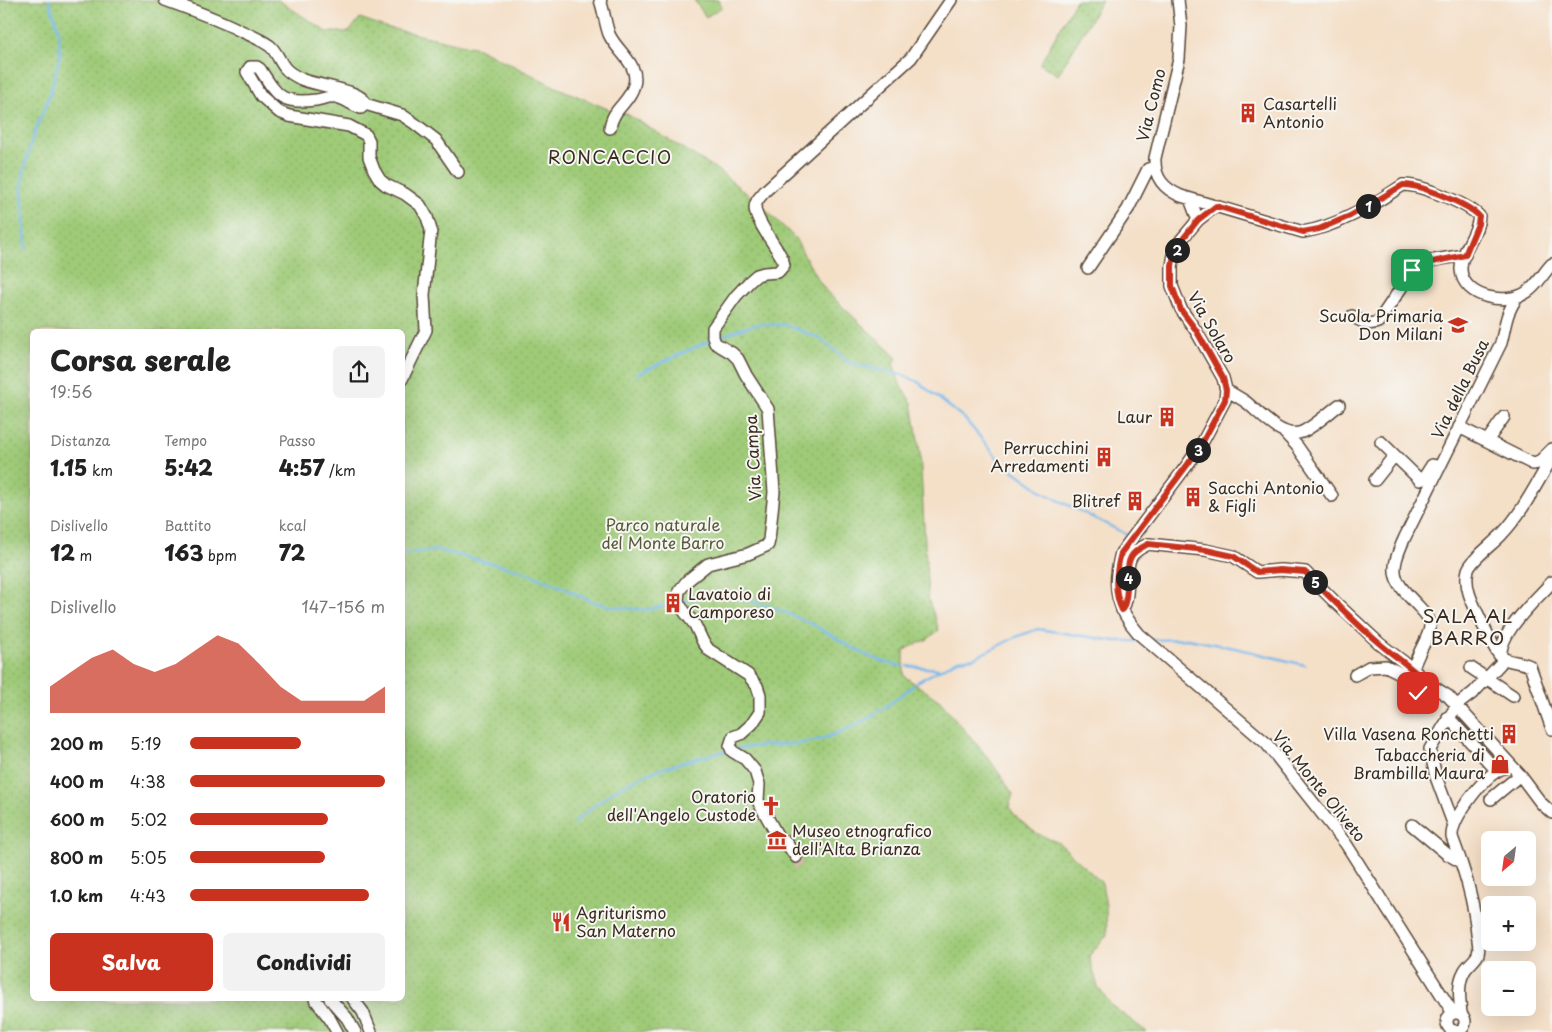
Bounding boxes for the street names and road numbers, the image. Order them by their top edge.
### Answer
street label: Via Como [1129,66,1171,144]
street label: Via Solaro [1183,286,1243,367]
street label: Via della Busa [1424,334,1494,443]
street label: Via Campa [738,414,766,502]
street label: Via Monte Oliveto [1267,725,1372,846]

